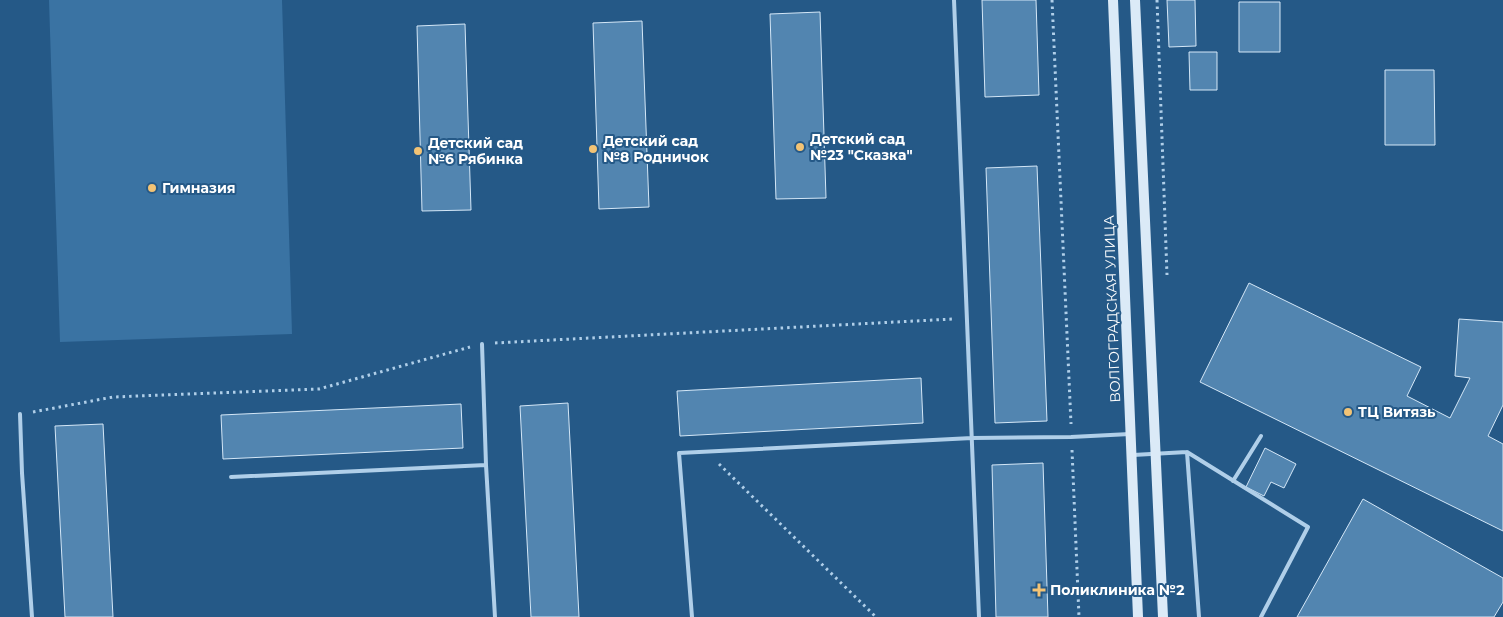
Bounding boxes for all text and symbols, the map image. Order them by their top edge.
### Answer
place label: Детский сад №23 "Сказка" [810,130,913,164]
place label: Детский сад №8 Родничок [603,132,709,166]
place label: Детский сад №6 Рябинка [428,134,523,168]
marker: Детский сад №23 "Сказка" [794,141,806,153]
marker: Детский сад №8 Родничок [587,143,599,155]
marker: Детский сад №6 Рябинка [412,145,424,157]
place label: Гимназия [162,179,236,197]
marker: Гимназия [146,182,158,194]
street label: ВОЛГОГРАДСКАЯ УЛИЦА [1100,214,1124,403]
place label: ТЦ Витязь [1358,403,1436,421]
marker: ТЦ Витязь [1342,406,1354,418]
place label: Поликлиника №2 [1050,581,1184,599]
marker: Поликлиника №2 [1032,583,1046,597]

